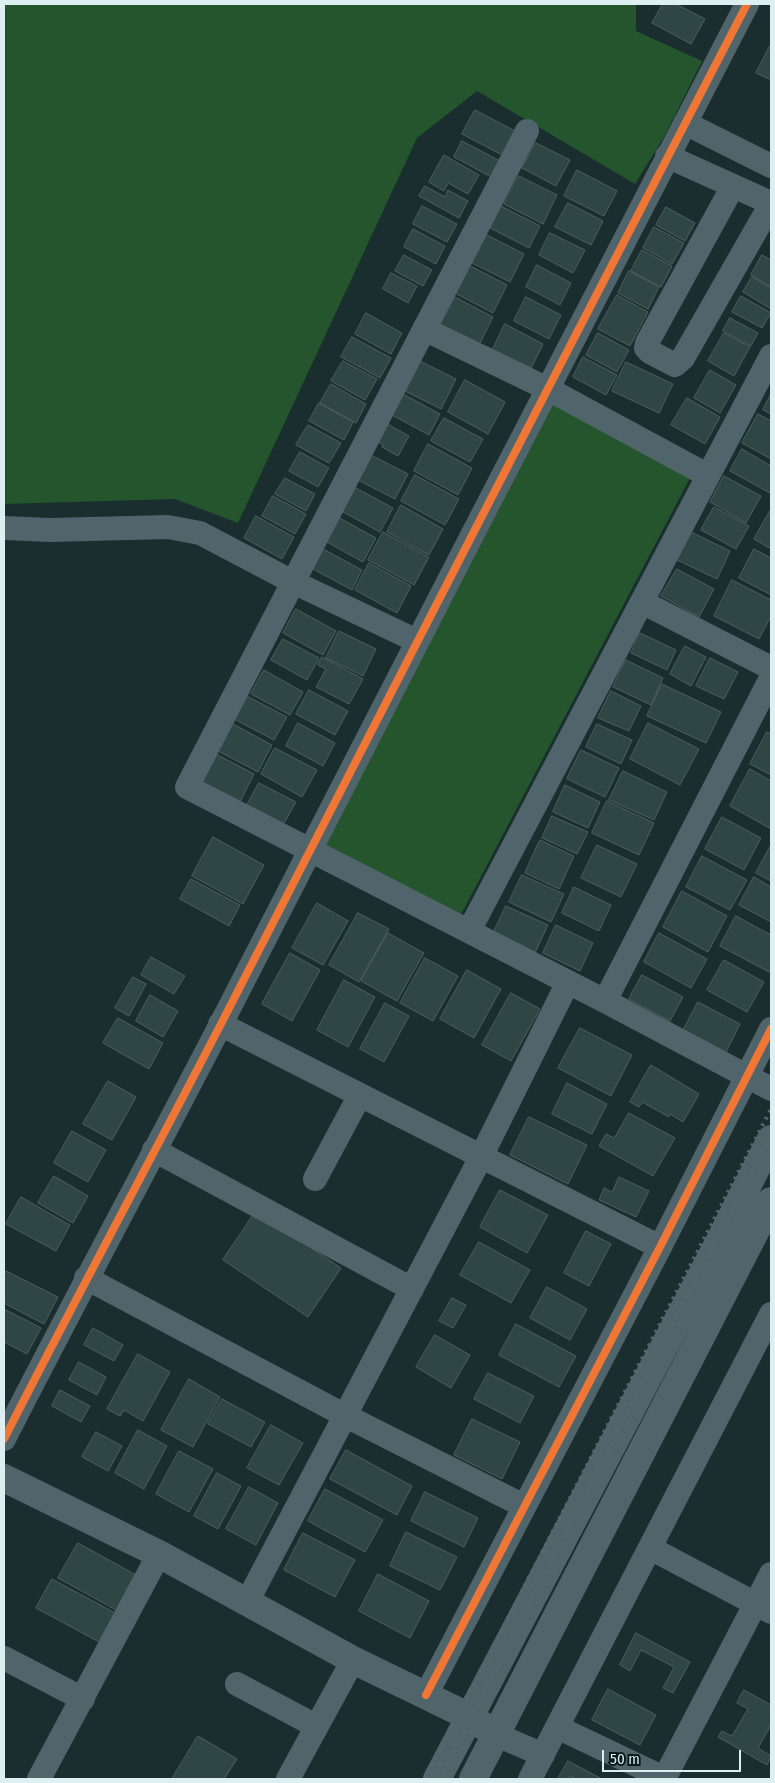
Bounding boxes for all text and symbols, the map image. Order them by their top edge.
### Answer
scale bar [605,1740,744,1772]
text: 50 m [610,1750,640,1768]

